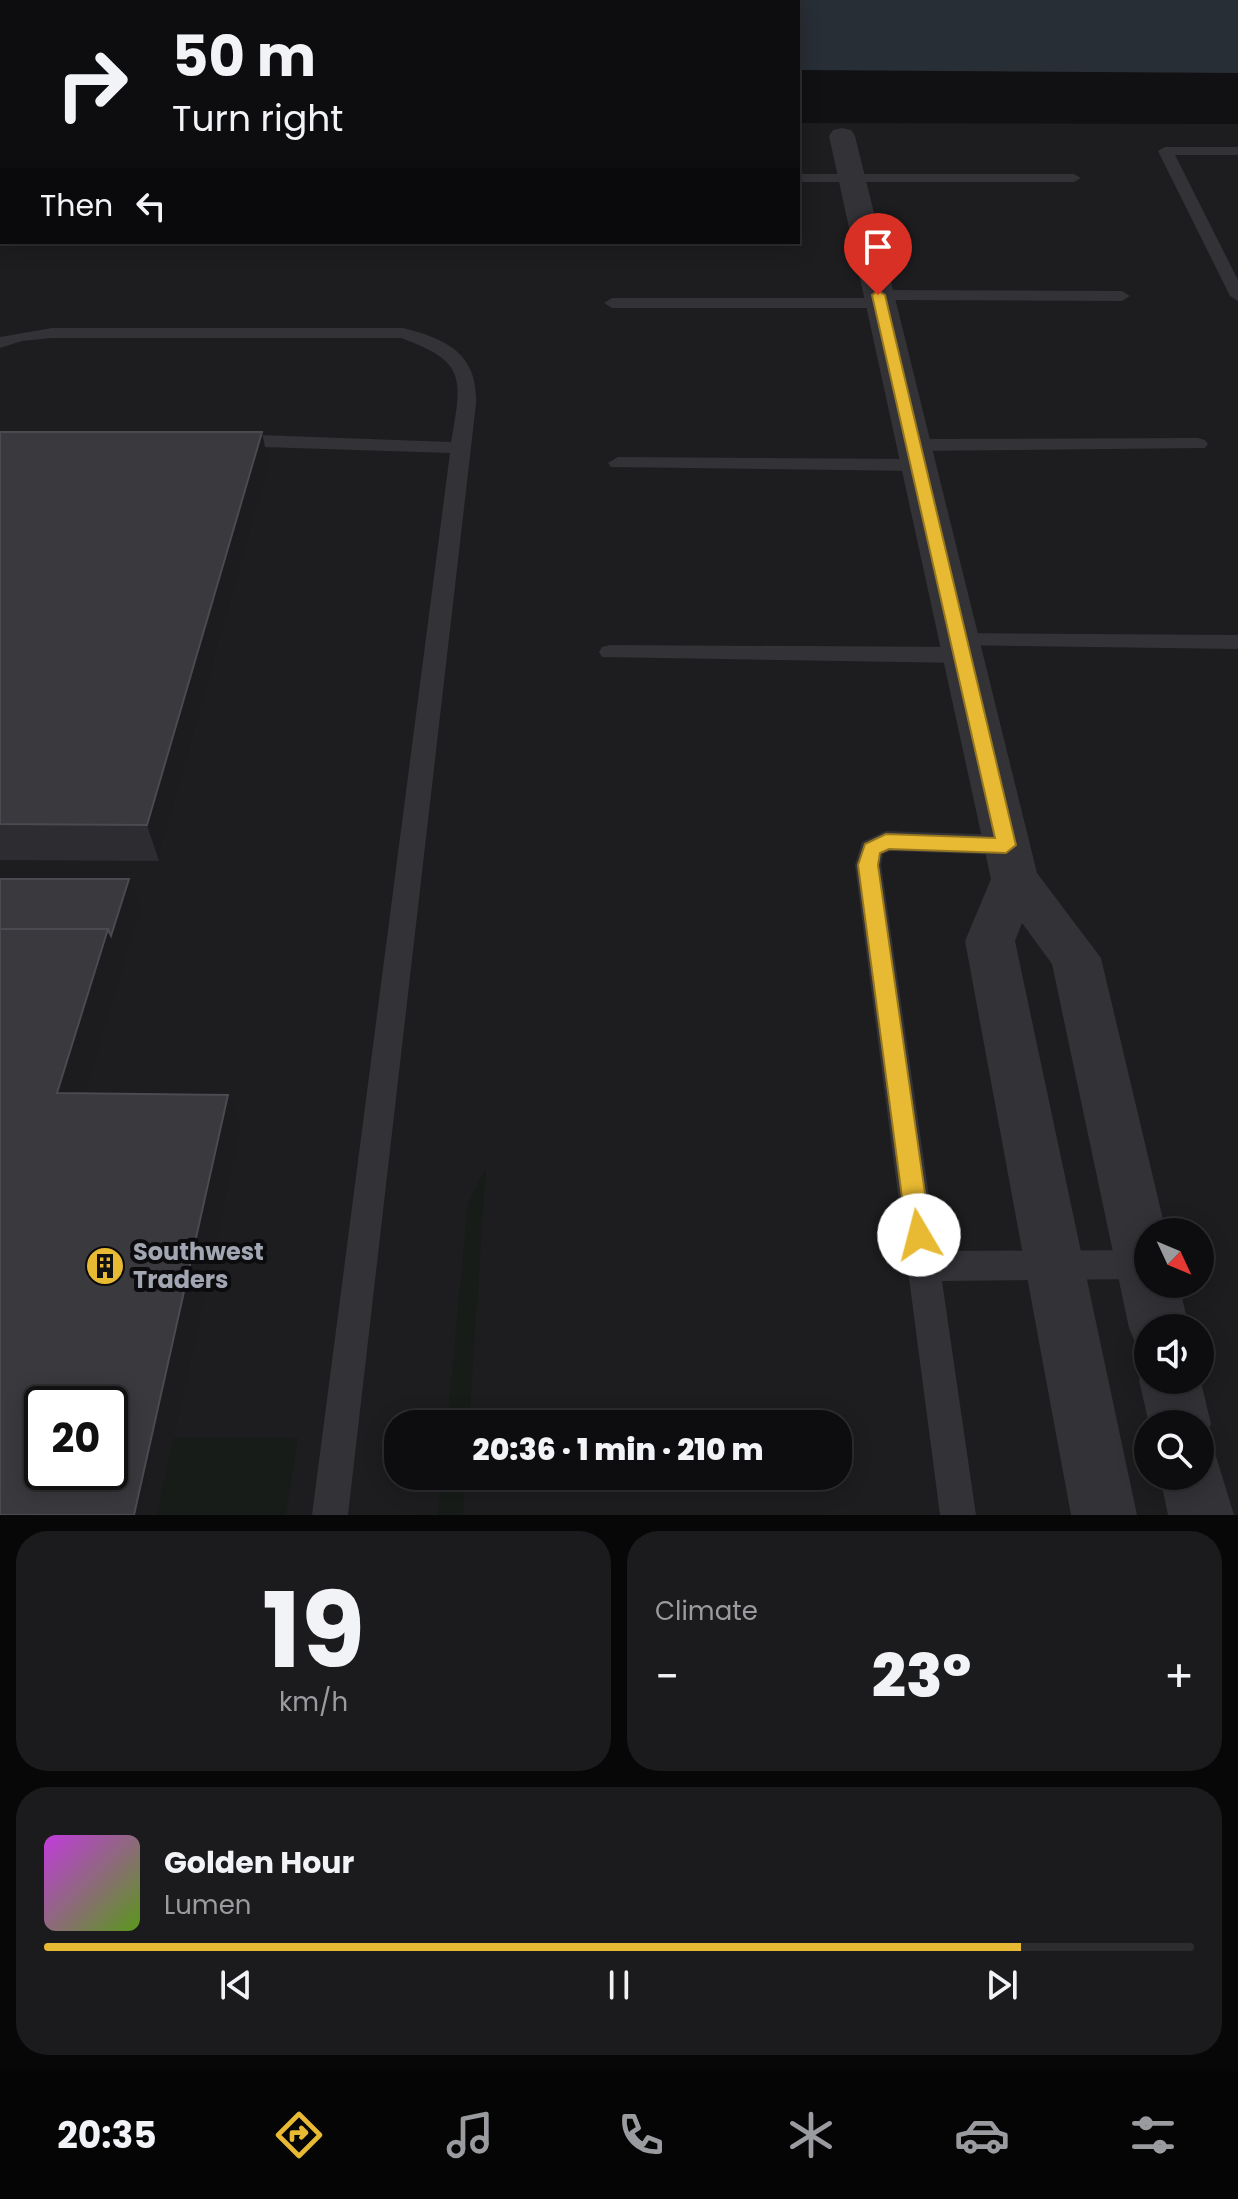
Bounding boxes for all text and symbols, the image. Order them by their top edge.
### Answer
text: 50 m [172,17,316,96]
icon: right [40,32,144,136]
text: Turn right [172,93,343,144]
text: Then [40,184,113,227]
icon: left [129,184,173,228]
pin [844,213,912,295]
icon: arrive [856,225,900,269]
position arrow [877,1193,961,1277]
north arrow [1134,1218,1214,1298]
map controls [1134,1218,1214,1490]
place label: Southwest Traders [133,1235,264,1296]
building icon: Southwest Traders [84,1245,126,1287]
button: sound [1134,1314,1214,1394]
speed limit sign: 20 [24,1386,128,1490]
button: search [1134,1410,1214,1490]
text: 20:36 · 1 min · 210 m [473,1428,763,1471]
text: 19 [262,1558,365,1703]
text: Climate [655,1593,758,1629]
text: 23° [872,1634,971,1718]
text: − [655,1646,679,1707]
text: + [1164,1646,1194,1707]
text: km/h [279,1684,348,1720]
text: Golden Hour [164,1841,354,1884]
text: Lumen [164,1887,251,1923]
icon: previous [214,1963,258,2007]
icon: pause [597,1963,641,2007]
icon: next [980,1963,1024,2007]
icon: directions [271,2107,327,2163]
icon: music [442,2107,498,2163]
icon: phone [613,2107,669,2163]
icon: climate [783,2107,839,2163]
icon: car [954,2107,1010,2163]
icon: filters [1125,2107,1181,2163]
text: 20:35 [57,2110,157,2161]

